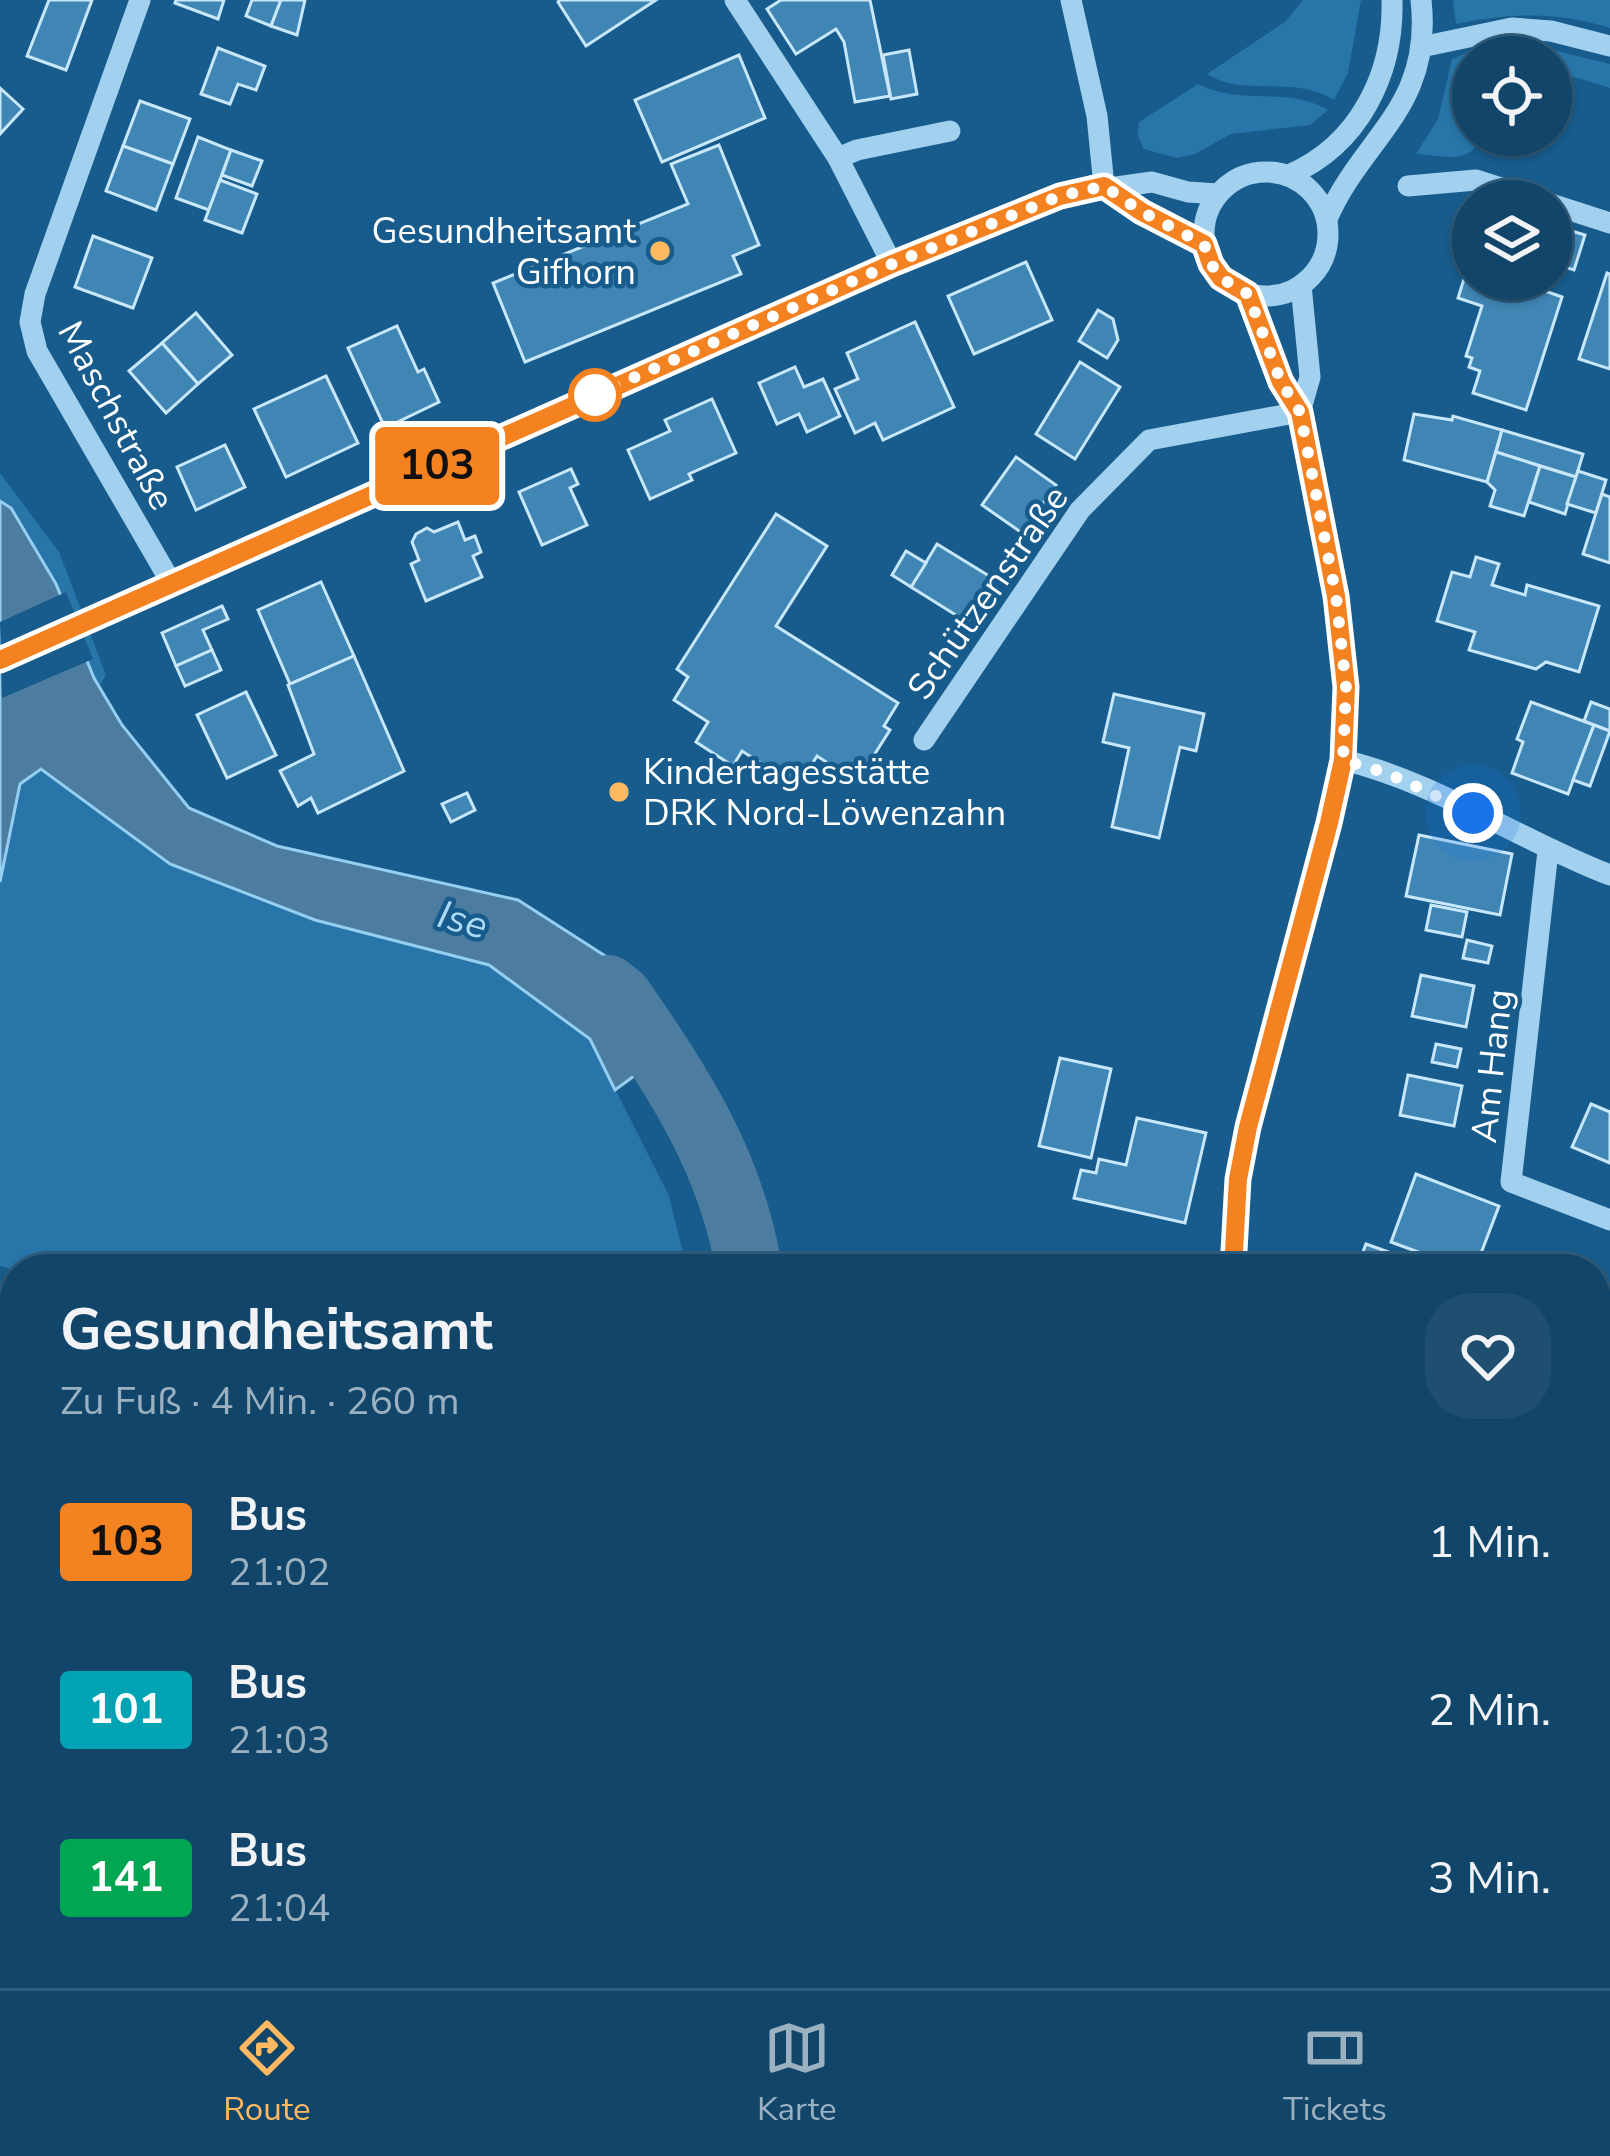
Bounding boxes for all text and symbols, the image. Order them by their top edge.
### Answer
map controls [1452,36,1572,300]
button: locate [1452,36,1572,156]
button: layers [1452,180,1572,300]
place label: Gesundheitsamt Gifhorn [371,207,636,297]
marker: Gesundheitsamt Gifhorn [647,238,673,264]
street label: Maschstraße [45,313,186,519]
unlabelled marker [570,370,620,420]
line badge: 103 [368,427,506,505]
text: 103 [399,437,475,494]
street label: Schützenstraße [896,476,1080,710]
place label: Kindertagesstätte DRK Nord-Löwenzahn [643,748,1006,838]
marker: Kindertagesstätte DRK Nord-Löwenzahn [606,779,632,805]
your location [1443,783,1503,843]
water label: Ise [431,888,494,953]
street label: Am Hang [1460,987,1525,1145]
text: Gesundheitsamt [60,1291,493,1369]
button: heart [1425,1293,1551,1419]
text: Zu Fuß · 4 Min. · 260 m [60,1375,460,1428]
text: Bus [228,1485,307,1546]
text: 1 Min. [1428,1512,1551,1573]
text: 103 [88,1513,164,1570]
text: 21:02 [228,1546,331,1599]
text: Bus [228,1653,307,1714]
text: 2 Min. [1428,1680,1551,1741]
text: 101 [88,1681,164,1738]
text: 21:03 [228,1714,331,1767]
text: Bus [228,1821,307,1882]
text: 3 Min. [1428,1848,1551,1909]
text: 141 [88,1849,164,1906]
text: 21:04 [228,1882,331,1935]
tab: Route [223,2015,311,2132]
tab: Karte [757,2015,837,2132]
tab: Tickets [1283,2015,1387,2132]

